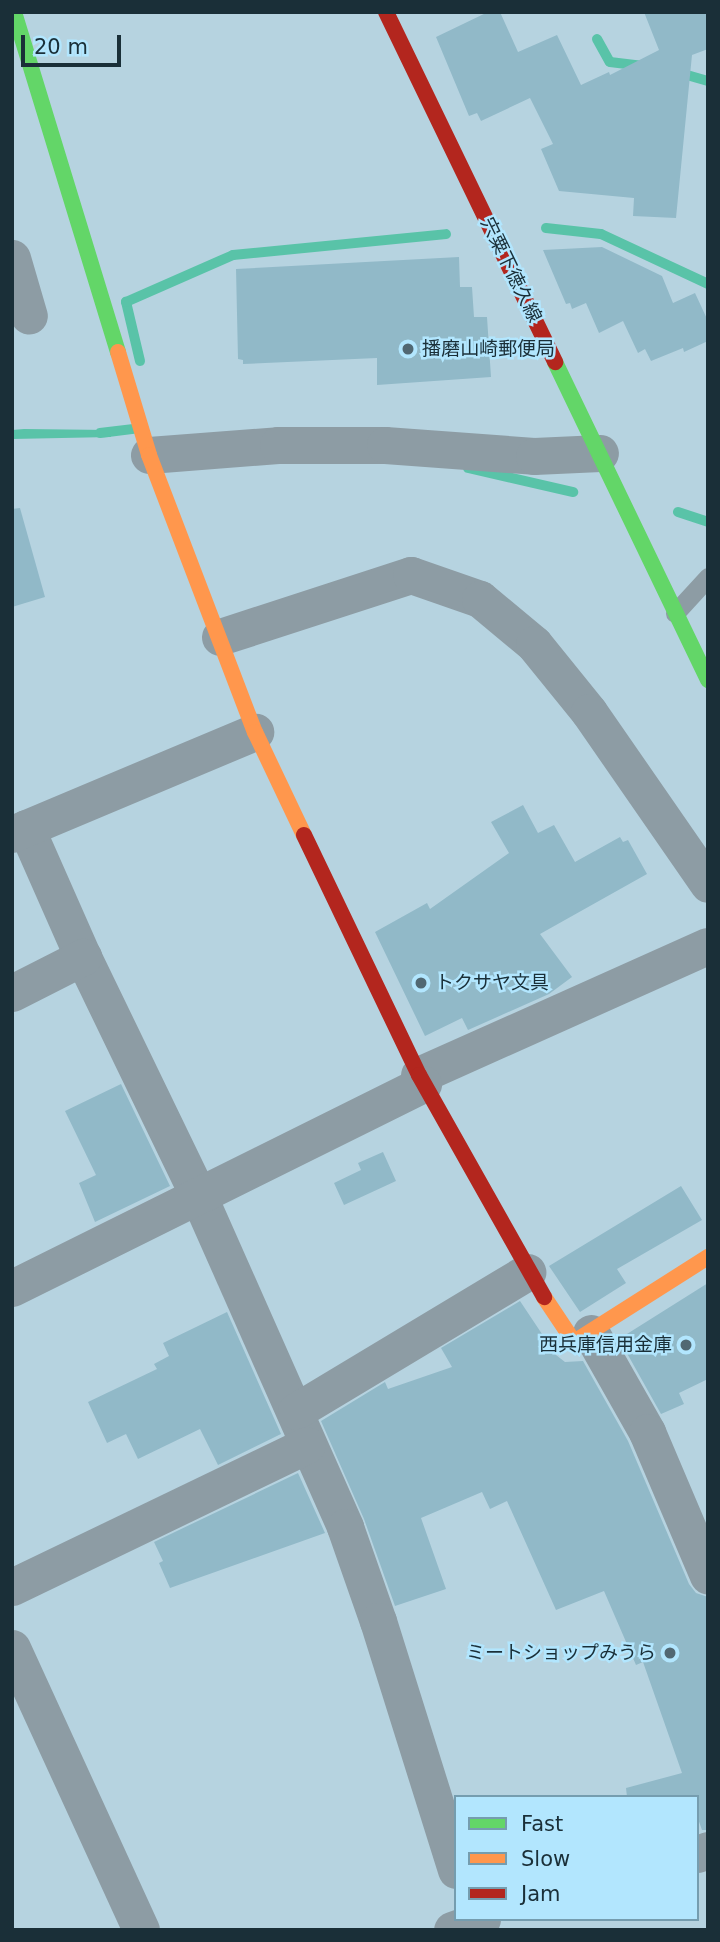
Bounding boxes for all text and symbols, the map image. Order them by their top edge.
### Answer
scale bar [24,21,124,65]
text: 20 m [34,35,88,59]
street label: 宍粟下徳久線 [476,214,546,326]
place label: 播磨山崎郵便局 [422,338,555,360]
marker: 播磨山崎郵便局 [400,341,416,357]
place label: トクサヤ文具 [435,972,549,994]
marker: トクサヤ文具 [413,975,429,991]
place label: 西兵庫信用金庫 [539,1334,672,1356]
marker: 西兵庫信用金庫 [678,1337,694,1353]
place label: ミートショップみうら [466,1642,656,1664]
marker: ミートショップみうら [662,1645,678,1661]
legend [454,1795,699,1921]
text: Fast [521,1812,563,1836]
text: Slow [521,1847,570,1871]
text: Jam [521,1882,561,1906]

